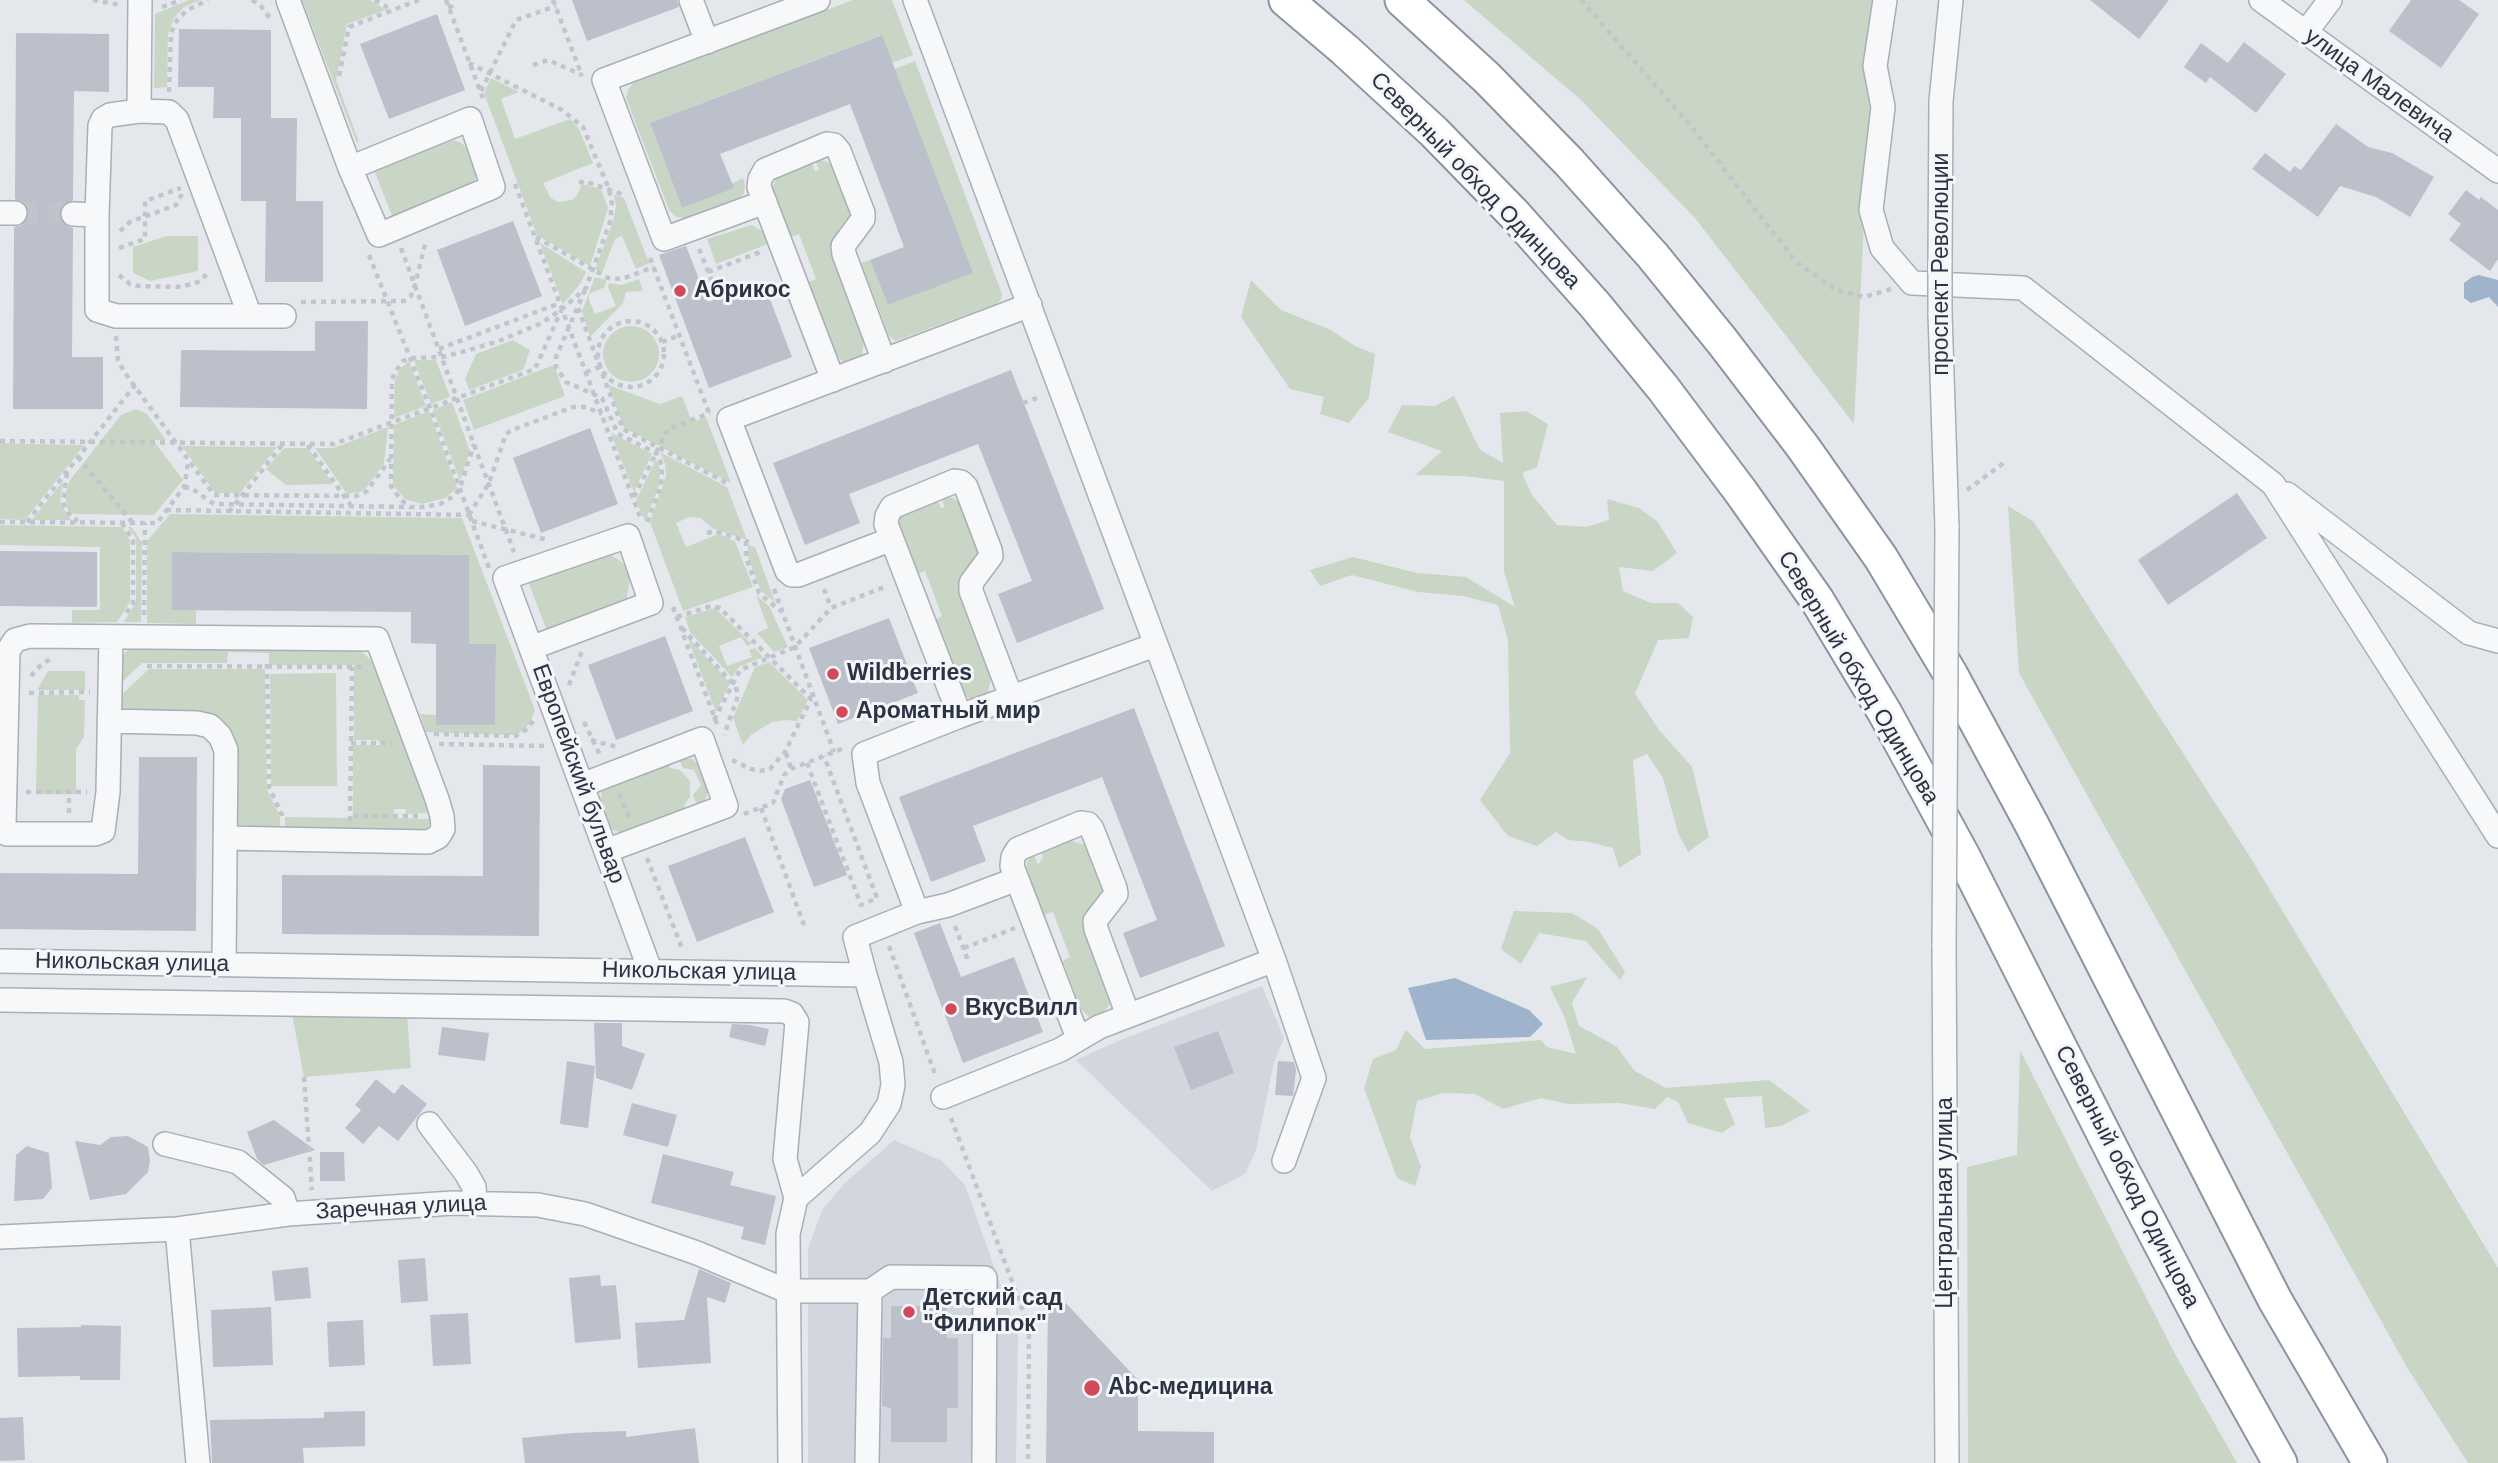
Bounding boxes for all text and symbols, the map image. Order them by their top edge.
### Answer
street label: улица Малевича [2299,23,2459,149]
street label: Северный обход Одинцова [1364,67,1586,295]
street label: проспект Революции [1928,153,1956,375]
place label: Абрикос [694,277,790,305]
marker: Абрикос [672,283,688,299]
street label: Северный обход Одинцова [1771,546,1945,810]
place label: Wildberries [847,660,972,688]
street label: Европейский бульвар [525,661,631,887]
marker: Wildberries [825,666,841,682]
place label: Ароматный мир [856,698,1040,726]
marker: Ароматный мир [834,704,850,720]
street label: Никольская улица [35,948,229,978]
street label: Никольская улица [602,957,796,987]
place label: ВкусВилл [965,995,1078,1023]
marker: ВкусВилл [943,1001,959,1017]
street label: Северный обход Одинцова [2049,1041,2205,1313]
street label: Центральная улица [1932,1097,1960,1309]
street label: Заречная улица [315,1190,487,1226]
place label: Детский сад "Филипок" [923,1285,1063,1339]
marker: Детский сад "Филипок" [901,1304,917,1320]
place label: Abc-медицина [1108,1374,1273,1402]
marker: Abc-медицина [1082,1378,1102,1398]

